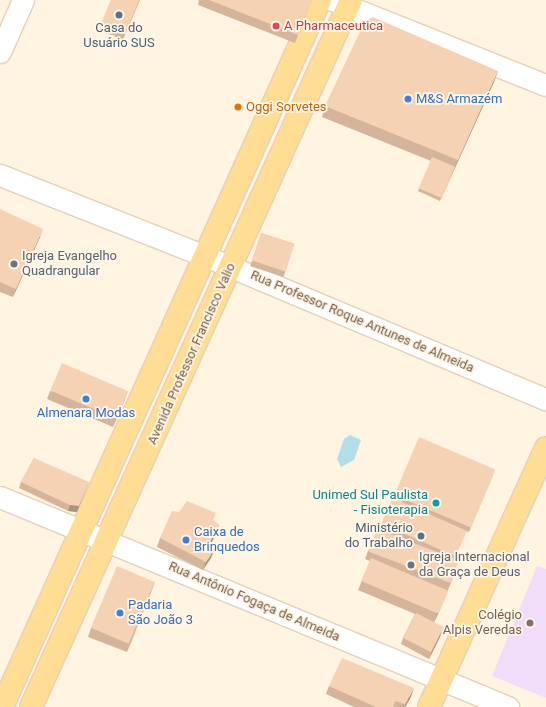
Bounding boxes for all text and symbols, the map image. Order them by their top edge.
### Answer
marker: Casa do Usuário SUS [114,10,124,20]
place label: A Pharmaceutica [284,18,383,34]
place label: Casa do Usuário SUS [83,21,155,52]
marker: A Pharmaceutica [271,21,281,31]
place label: M&S Armazém [416,91,502,107]
marker: M&S Armazém [403,94,413,104]
place label: Oggi Sorvetes [246,99,327,115]
marker: Oggi Sorvetes [233,102,243,112]
place label: Igreja Evangelho Quadrangular [22,249,117,280]
marker: Igreja Evangelho Quadrangular [9,259,19,269]
street label: Avenida Professor Francisco Valio [145,261,239,447]
street label: Rua Professor Roque Antunes de Almeida [248,268,476,376]
marker: Almenara Modas [81,394,91,404]
place label: Almenara Modas [37,405,135,421]
place label: Unimed Sul Paulista - Fisioterapia [312,488,428,519]
marker: Unimed Sul Paulista - Fisioterapia [431,498,441,508]
place label: Ministério do Trabalho [344,521,413,552]
place label: Caixa de Brinquedos [194,525,260,556]
marker: Ministério do Trabalho [416,531,426,541]
marker: Caixa de Brinquedos [181,535,191,545]
place label: Igreja Internacional da Graça de Deus [419,550,530,581]
street label: Rua Antônio Fogaça de Almeida [166,559,342,645]
marker: Igreja Internacional da Graça de Deus [406,560,416,570]
place label: Padaria São João 3 [128,598,193,629]
marker: Padaria São João 3 [115,608,125,618]
place label: Colégio Alpis Veredas [443,608,522,639]
marker: Colégio Alpis Veredas [525,618,535,628]

